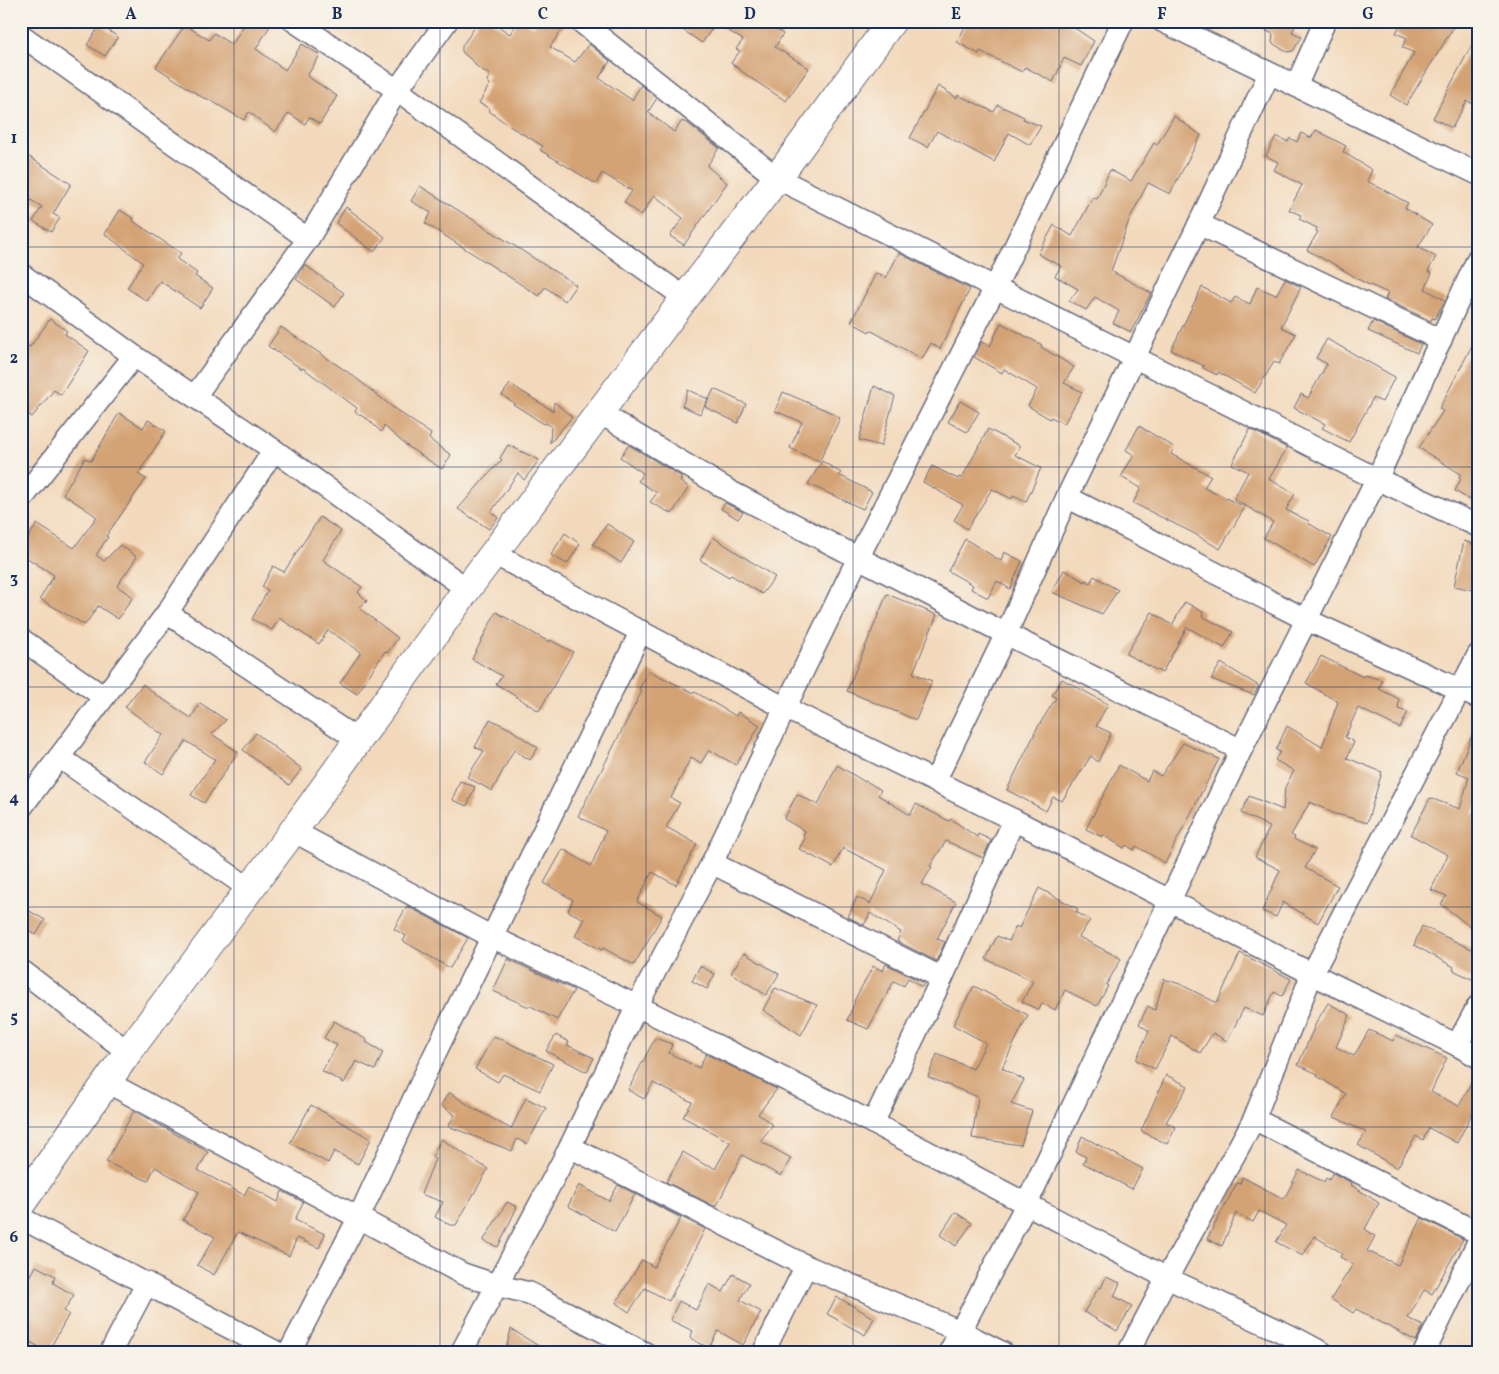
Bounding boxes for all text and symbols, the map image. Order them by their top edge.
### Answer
text: A [125,4,137,26]
text: B [332,4,343,26]
text: C [538,4,548,26]
text: D [744,4,756,26]
text: E [951,4,961,26]
text: F [1157,4,1167,26]
text: G [1362,4,1374,26]
text: 1 [11,128,17,150]
text: 2 [10,348,18,370]
text: 3 [10,568,18,590]
text: 4 [9,788,19,810]
text: 5 [10,1007,18,1029]
text: 6 [10,1227,19,1249]

